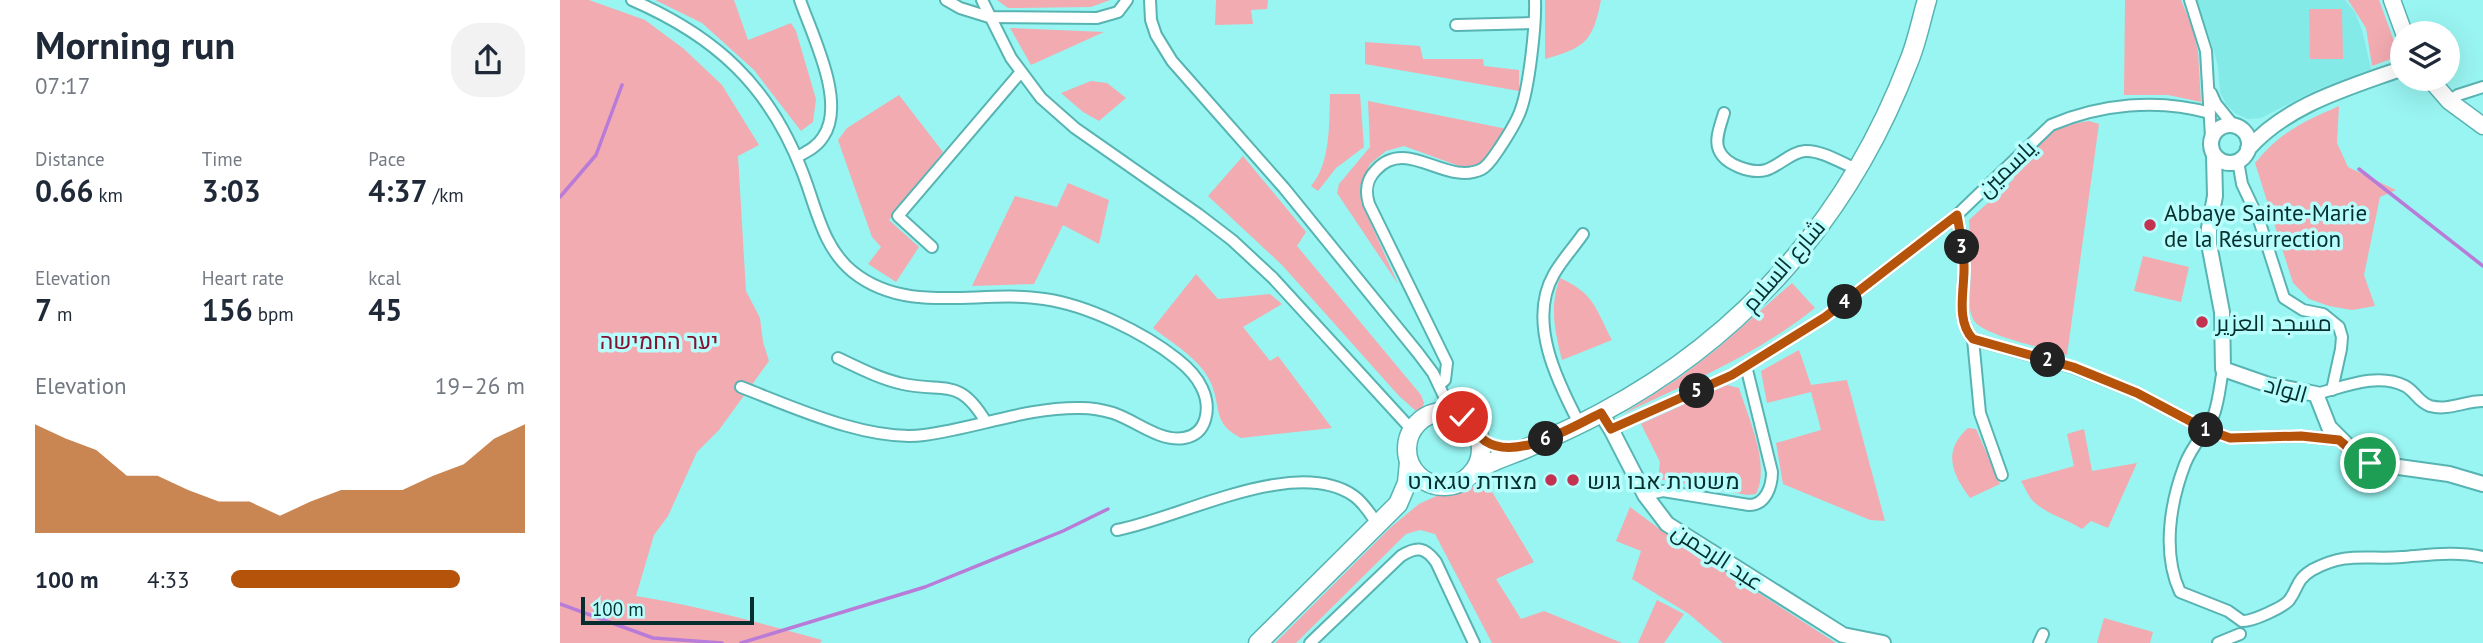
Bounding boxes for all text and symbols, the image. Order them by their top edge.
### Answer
text: Morning run [35,20,235,69]
map controls [2390,21,2460,91]
button: layers [2390,21,2460,91]
button: share [451,23,525,97]
text: 07:17 [35,71,90,100]
street label: ياسمين [1971,133,2041,203]
text: Distance [35,147,105,171]
text: Time [202,147,242,171]
text: Pace [368,147,406,171]
text: 0.66 [35,171,93,210]
text: 3:03 [202,171,261,210]
text: 4:37 [368,171,427,210]
text: km [93,183,123,207]
text: /km [427,183,464,207]
place label: Abbaye Sainte-Marie de la Résurrection [2164,198,2367,253]
street label: شارع السلام [1735,213,1832,318]
marker: Abbaye Sainte-Marie de la Résurrection [2142,217,2158,233]
pin: 3 [1944,230,1980,264]
text: 3 [1956,234,1967,258]
text: Elevation [35,266,111,290]
text: Heart rate [202,266,284,290]
text: kcal [368,266,401,290]
pin: 4 [1828,284,1862,320]
text: 4 [1839,289,1850,313]
text: 7 [35,290,52,329]
text: 156 [202,290,253,329]
text: 45 [368,290,402,329]
text: m [52,302,73,326]
text: bpm [253,302,294,326]
place label: مسجد العزير [2214,308,2332,337]
marker: مسجد العزير [2194,314,2210,330]
park label: יער החמישה [600,326,718,355]
pin: 2 [2030,342,2066,378]
text: 2 [2042,347,2053,371]
street label: الواد [2261,369,2311,409]
text: Elevation [35,371,127,400]
text: 19–26 m [435,371,525,400]
pin: 5 [1680,374,1714,408]
text: 5 [1691,378,1702,402]
pin [1432,387,1492,447]
icon: check [1443,398,1481,436]
pin: 1 [2188,412,2224,448]
text: 1 [2200,417,2211,441]
pin: 6 [1528,422,1564,457]
text: 6 [1540,426,1551,450]
pin [2340,433,2400,493]
icon: arrive [2351,444,2389,482]
place label: מצודת טגארט [1407,466,1537,495]
place label: משטרת אבו גוש [1587,466,1740,495]
marker: מצודת טגארט [1543,472,1559,488]
marker: משטרת אבו גוש [1565,472,1581,488]
street label: عبد الرحمن [1667,516,1769,596]
text: 100 m [35,565,98,594]
text: 4:33 [147,565,190,594]
scale bar [581,594,754,626]
text: 100 m [592,597,644,621]

